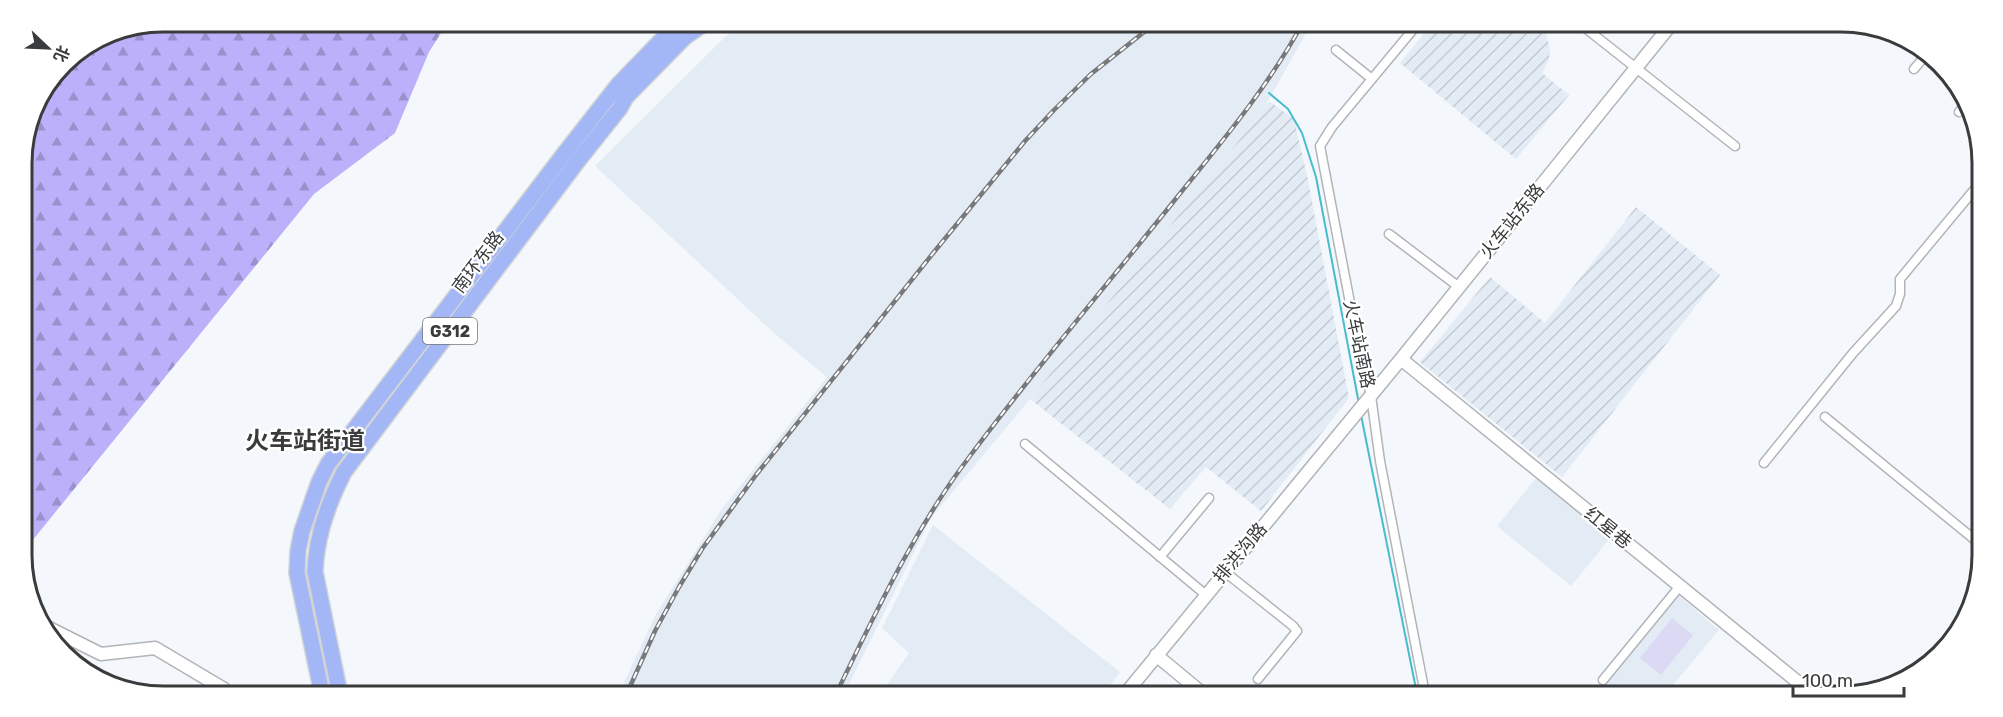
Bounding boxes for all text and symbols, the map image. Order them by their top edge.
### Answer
north arrow [18,18,78,78]
text: 北 [49,43,73,65]
street label: 火车站东路 [1475,179,1549,263]
street label: 南环东路 [448,227,508,297]
street label: 火车站南路 [1339,298,1379,390]
road number: G312 [423,318,477,344]
district label: 火车站街道 [245,427,365,455]
street label: 红星巷 [1580,502,1636,554]
street label: 排洪沟路 [1208,518,1272,588]
scale bar [1793,660,1904,698]
text: 100 m [1802,670,1853,692]

